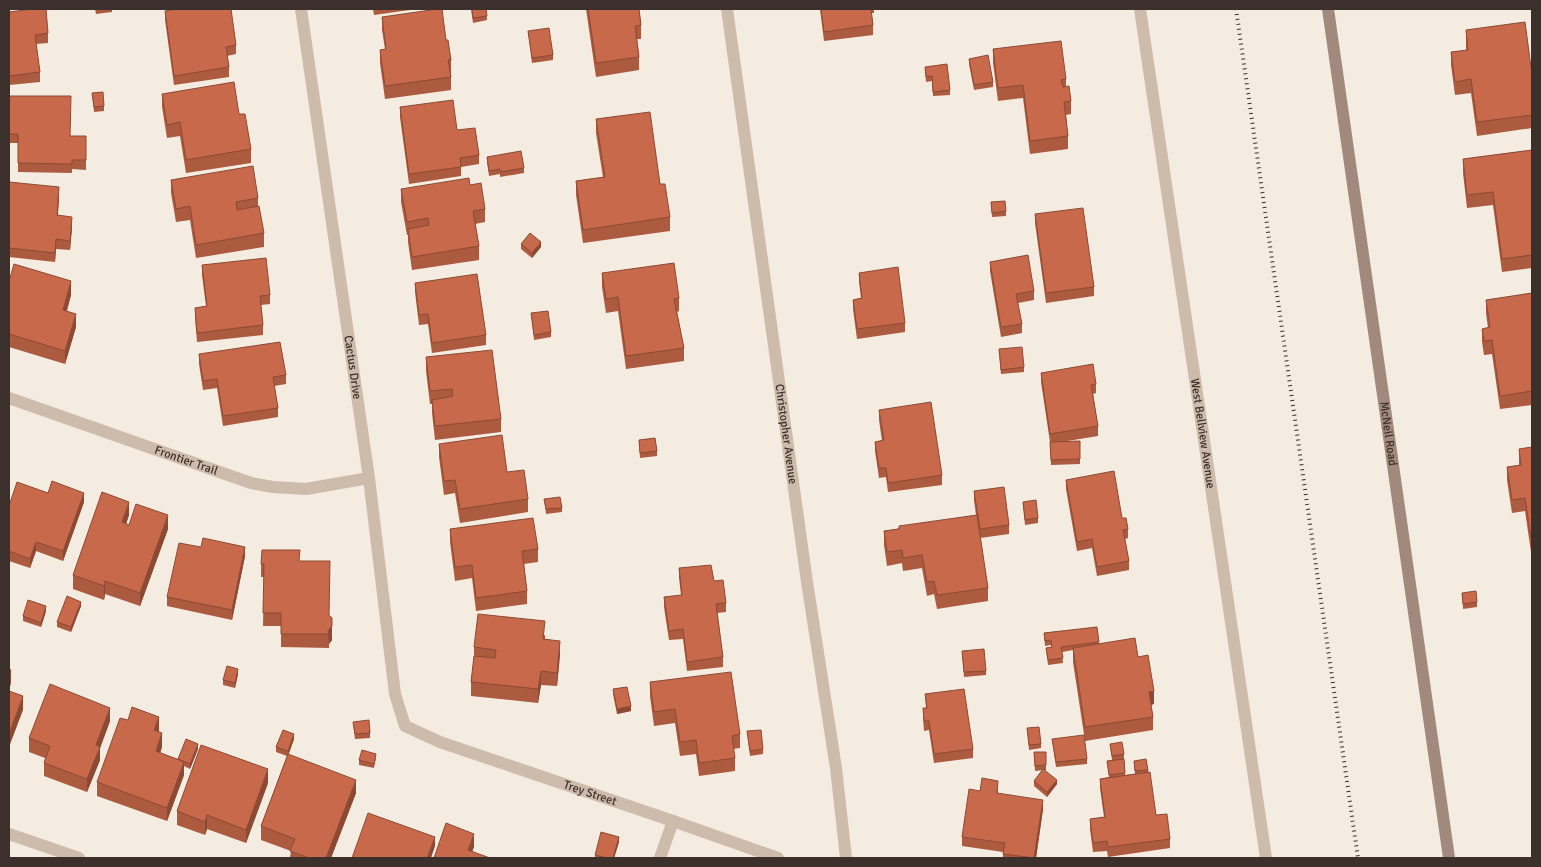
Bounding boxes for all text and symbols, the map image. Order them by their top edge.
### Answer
street label: Cactus Drive [341,334,365,400]
street label: West Bellview Avenue [1187,377,1219,489]
street label: Christopher Avenue [772,383,801,485]
street label: McNeil Road [1377,401,1401,467]
street label: Frontier Trail [153,442,221,479]
street label: Trey Street [562,777,619,809]

